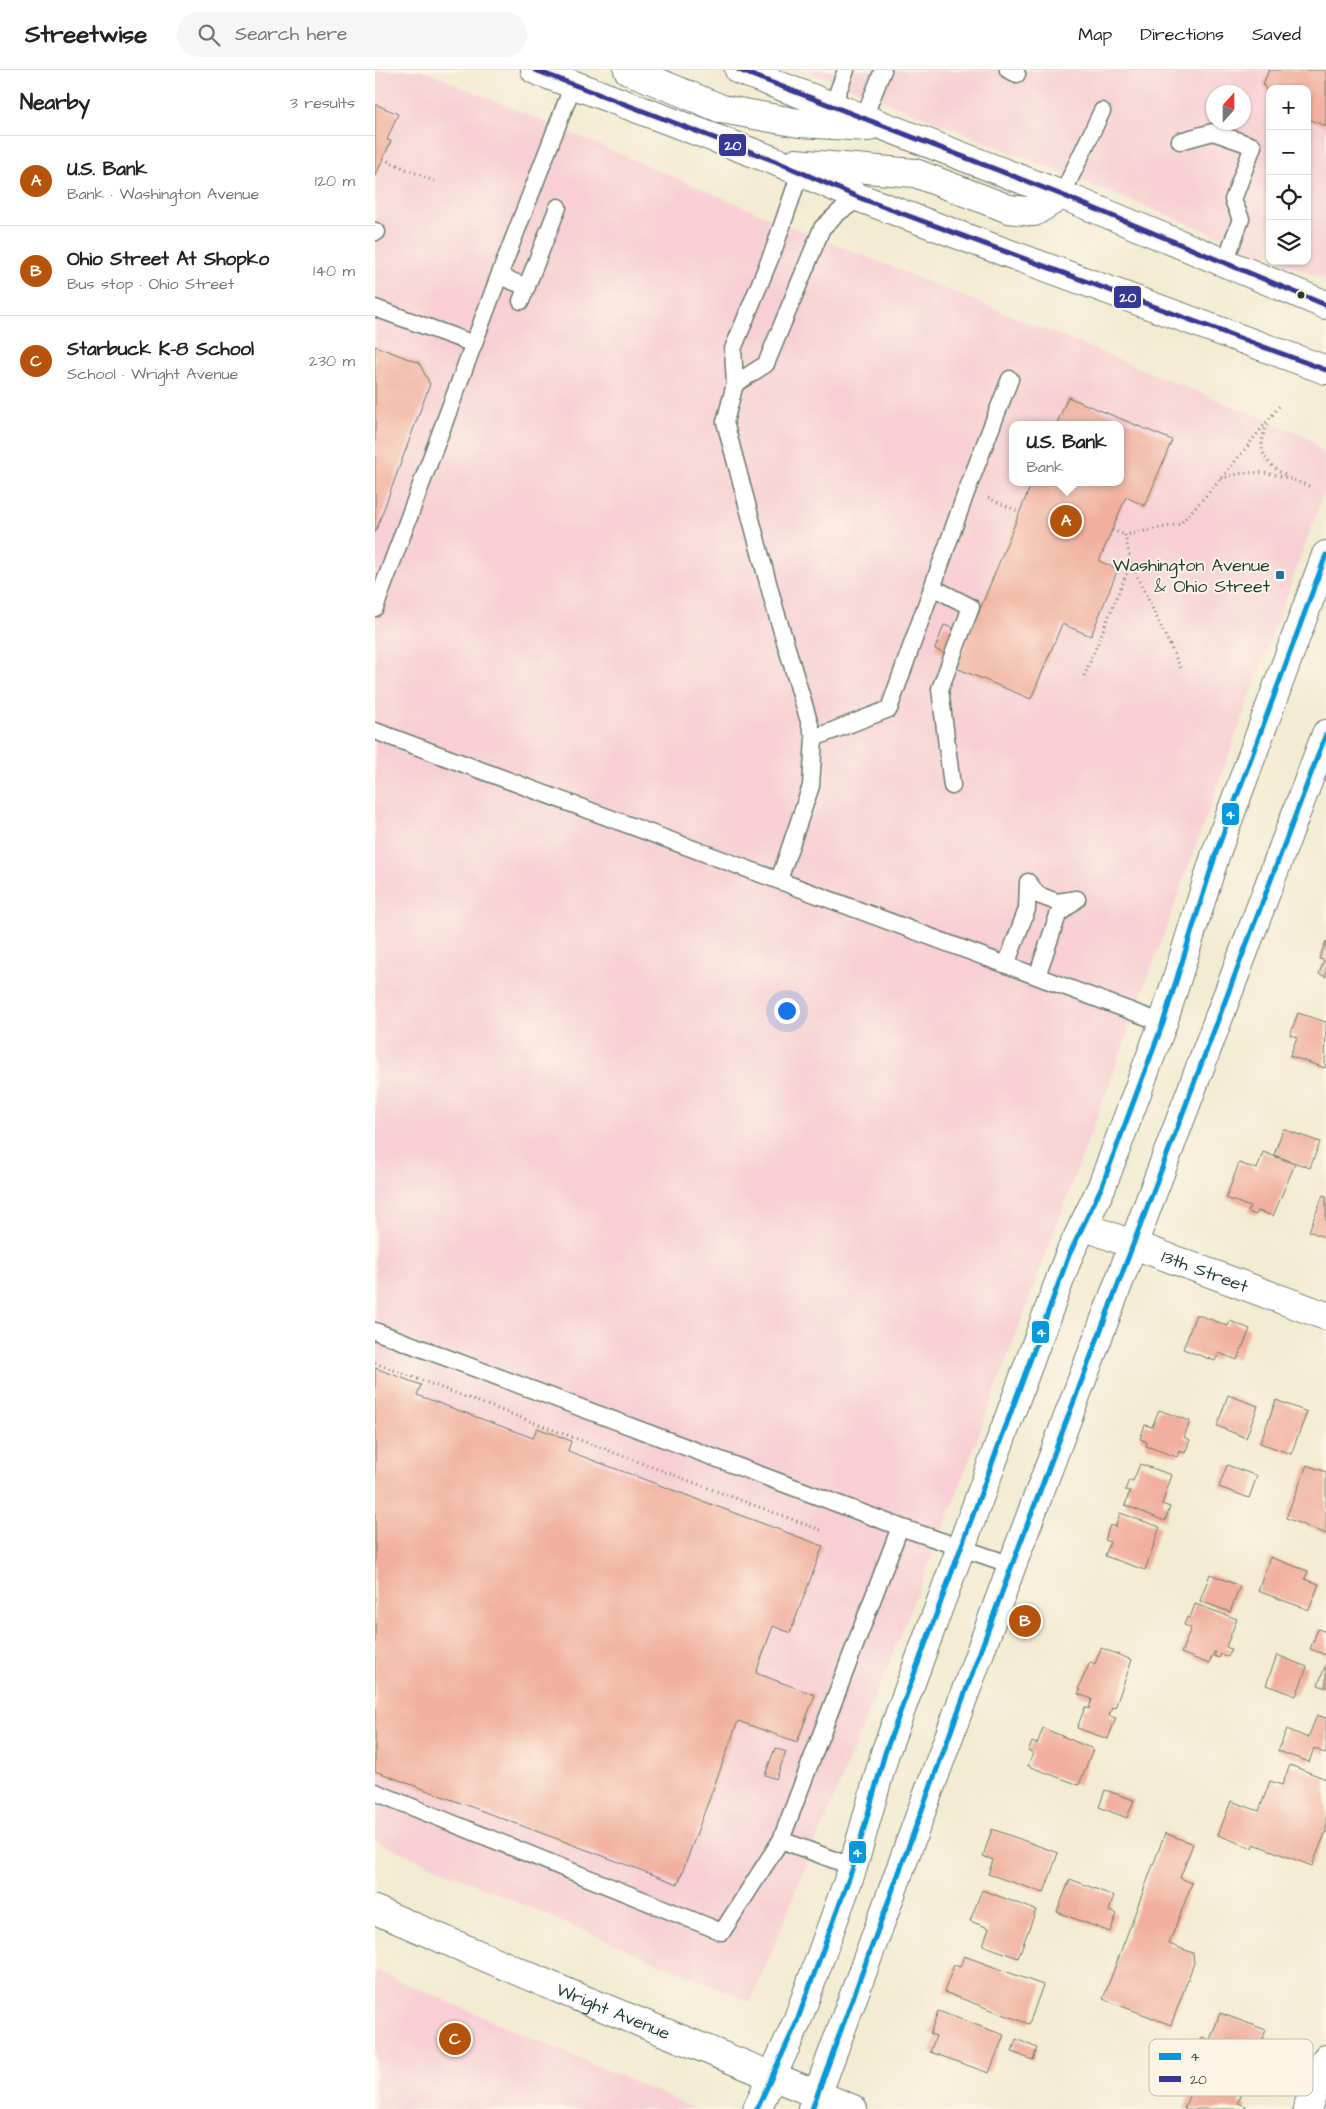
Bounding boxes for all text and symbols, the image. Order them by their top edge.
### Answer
search box [177,12,527,57]
text: Streetwise [25,18,147,52]
icon: search [195,21,223,49]
text: Search here [235,21,347,48]
text: Map [1078,22,1112,47]
text: Directions [1140,22,1224,47]
text: Saved [1252,22,1301,47]
north arrow [1206,85,1251,130]
map controls [1266,85,1311,265]
button: + [1266,85,1311,130]
text: Nearby [20,88,90,117]
text: 3 results [290,92,355,114]
button: − [1266,130,1311,175]
line badge: 20 [718,133,747,157]
text: 20 [724,136,742,156]
text: U.S. Bank [67,156,147,183]
text: A [31,170,41,192]
text: 120 m [315,170,355,192]
button: locate [1266,175,1311,220]
text: Bank · Washington Avenue [67,183,259,205]
button: layers [1266,220,1311,265]
text: Ohio Street At Shopko [67,246,269,273]
text: B [30,260,42,282]
text: 140 m [313,260,355,282]
text: Bus stop · Ohio Street [67,273,234,295]
line badge: 20 [1113,285,1142,309]
text: 20 [1119,288,1137,308]
unlabelled marker [1296,290,1306,300]
text: Starbuck K-8 School [67,336,254,363]
text: C [30,350,42,372]
text: 230 m [309,350,355,372]
text: School · Wright Avenue [67,363,238,385]
popup [1009,421,1124,486]
text: U.S. Bank [1026,429,1107,456]
text: Bank [1026,456,1064,478]
pin: A [1050,502,1082,540]
place label: Washington Avenue & Ohio Street [1113,553,1271,599]
marker: Washington Avenue & Ohio Street [1274,569,1286,581]
line badge: 4 [1221,802,1240,826]
text: 4 [1225,805,1235,825]
your location [774,998,800,1024]
street label: 13th Street [1158,1244,1252,1299]
line badge: 4 [1031,1320,1050,1344]
text: 4 [1036,1323,1046,1343]
pin: B [1009,1602,1041,1640]
line badge: 4 [848,1840,867,1864]
text: 4 [852,1843,862,1863]
street label: Wright Avenue [552,1977,674,2046]
pin: C [439,2020,471,2058]
legend [1149,2039,1313,2096]
text: 4 [1190,2047,1200,2067]
text: 20 [1190,2070,1207,2090]

